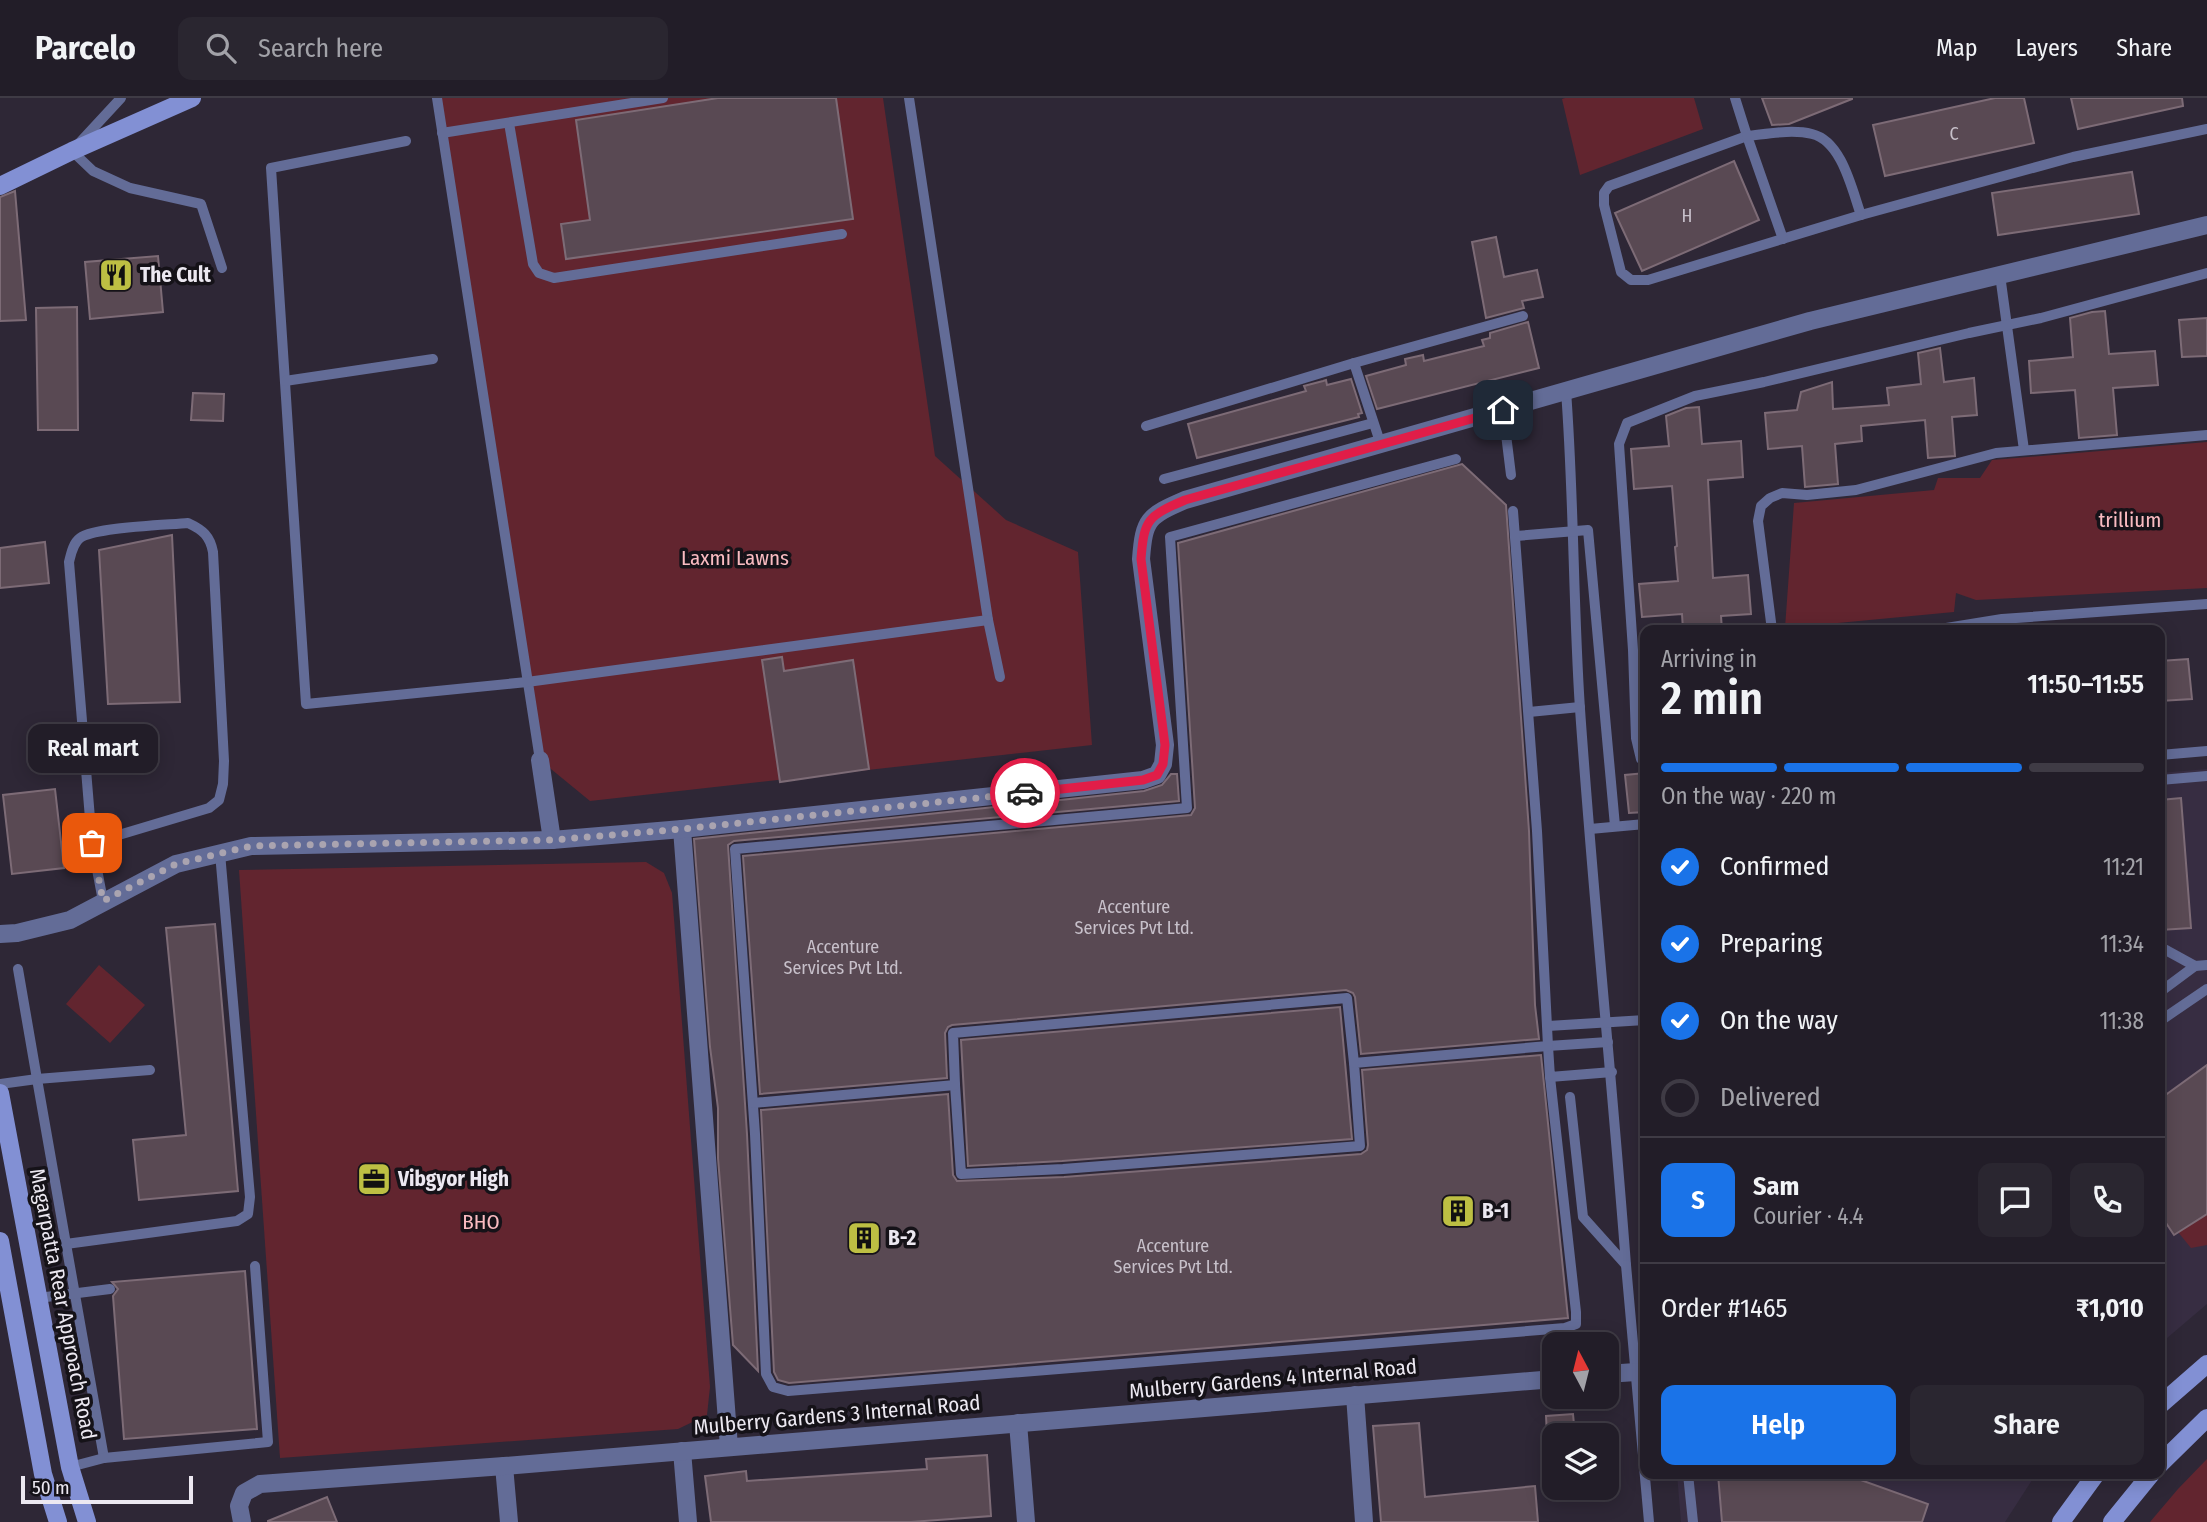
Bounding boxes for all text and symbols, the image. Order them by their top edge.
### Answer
search box [178,17,668,80]
text: Parcelo [35,28,136,68]
icon: search [202,29,240,67]
text: Search here [258,33,383,64]
text: Map [1936,34,1978,62]
text: Layers [2016,34,2078,62]
text: Share [2116,34,2172,62]
house number: C [1949,123,1959,145]
house number: H [1682,205,1692,227]
restaurant icon: The Cult [97,256,135,294]
place label: The Cult [140,262,212,288]
pin [1473,380,1533,440]
icon: home [1484,391,1522,429]
park label: trillium [2099,507,2162,533]
park label: Laxmi Lawns [681,545,789,571]
text: Arriving in [1661,645,1757,673]
text: 11:50–11:55 [2027,669,2144,700]
text: 2 min [1661,671,1763,726]
callout: Real mart [27,724,157,773]
text: Real mart [47,734,139,762]
courier [990,758,1060,828]
icon: car [1006,774,1044,812]
text: On the way · 220 m [1661,782,1836,810]
pin [62,813,122,873]
icon: bag [73,824,111,862]
icon: check [1661,848,1699,886]
text: Confirmed [1720,851,1830,882]
text: 11:21 [2103,853,2144,881]
house number: Accenture Services Pvt Ltd. [1075,896,1194,939]
icon: check [1661,925,1699,963]
text: Preparing [1720,928,1822,959]
text: 11:34 [2100,930,2144,958]
house number: Accenture Services Pvt Ltd. [784,936,903,979]
icon: check [1661,1002,1699,1040]
text: On the way [1720,1005,1838,1036]
text: 11:38 [2099,1007,2144,1035]
text: Delivered [1720,1082,1821,1113]
office icon: Vibgyor High [355,1160,393,1198]
button: chat [1978,1163,2052,1237]
button: phone [2070,1163,2144,1237]
street label: Magarpatta Rear Approach Road [24,1166,102,1442]
place label: Vibgyor High [397,1166,509,1192]
text: Sam [1753,1171,1799,1202]
text: S [1691,1185,1705,1216]
building icon: B-1 [1439,1192,1477,1230]
place label: B-1 [1482,1198,1509,1224]
text: Courier · 4.4 [1753,1202,1864,1230]
park label: BHO [462,1209,500,1235]
building icon: B-2 [845,1219,883,1257]
place label: B-2 [888,1225,917,1251]
house number: Accenture Services Pvt Ltd. [1114,1235,1233,1278]
text: Order #1465 [1661,1293,1787,1324]
text: ₹1,010 [2076,1293,2144,1324]
north arrow [1542,1332,1619,1409]
map controls [1542,1332,1619,1500]
street label: Mulberry Gardens 4 Internal Road [1128,1353,1418,1405]
button: Help [1661,1385,1896,1465]
button: Share [1910,1385,2144,1465]
street label: Mulberry Gardens 3 Internal Road [692,1389,982,1441]
button: layers [1542,1423,1619,1500]
scale bar [21,1473,192,1505]
text: 50 m [32,1476,70,1499]

